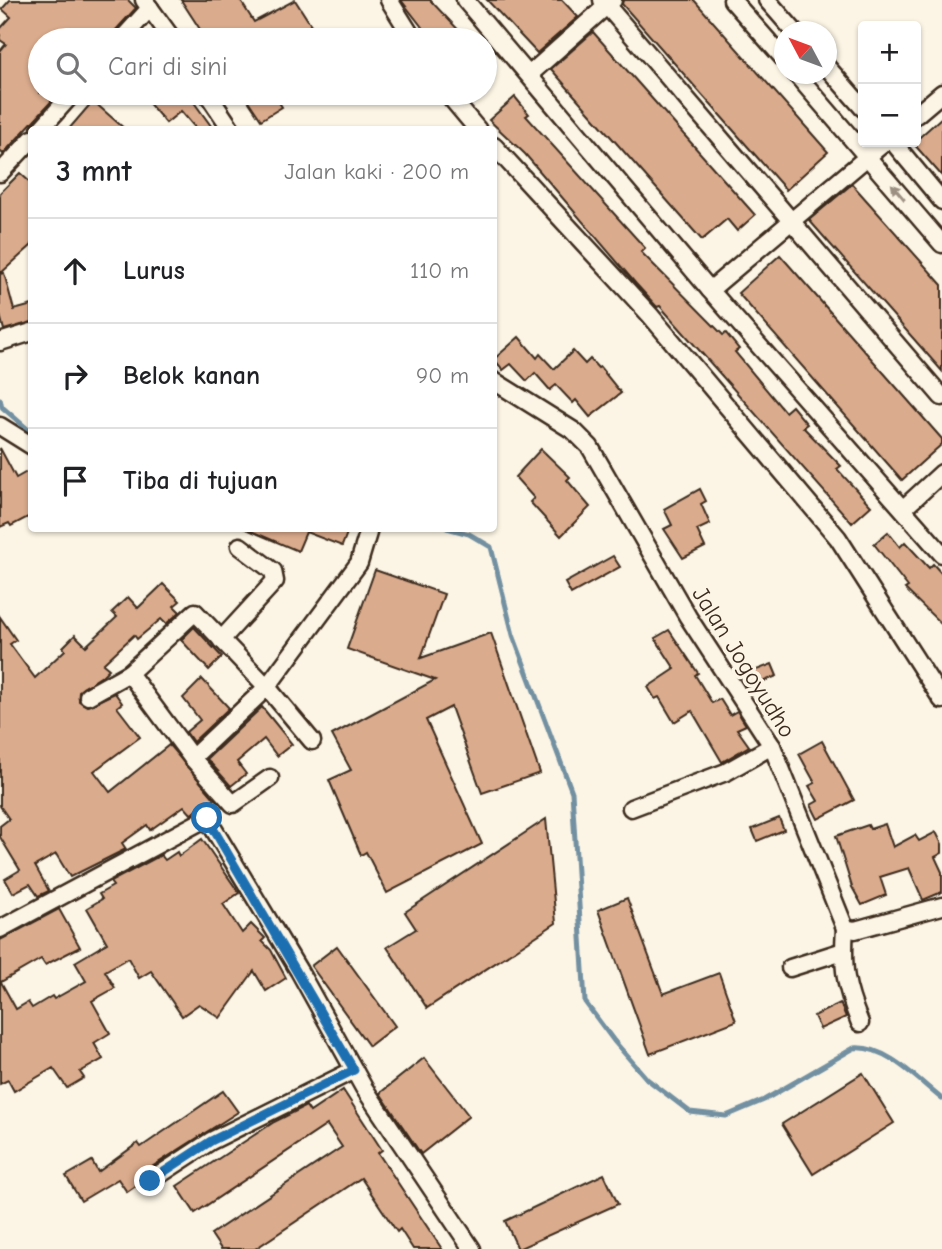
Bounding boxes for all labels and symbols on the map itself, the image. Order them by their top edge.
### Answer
north arrow [774,21,837,84]
one-way arrow [891,183,906,200]
street label: Jalan Jogoyudho [686,581,802,743]
route start [191,802,222,833]
route end [134,1165,165,1196]

